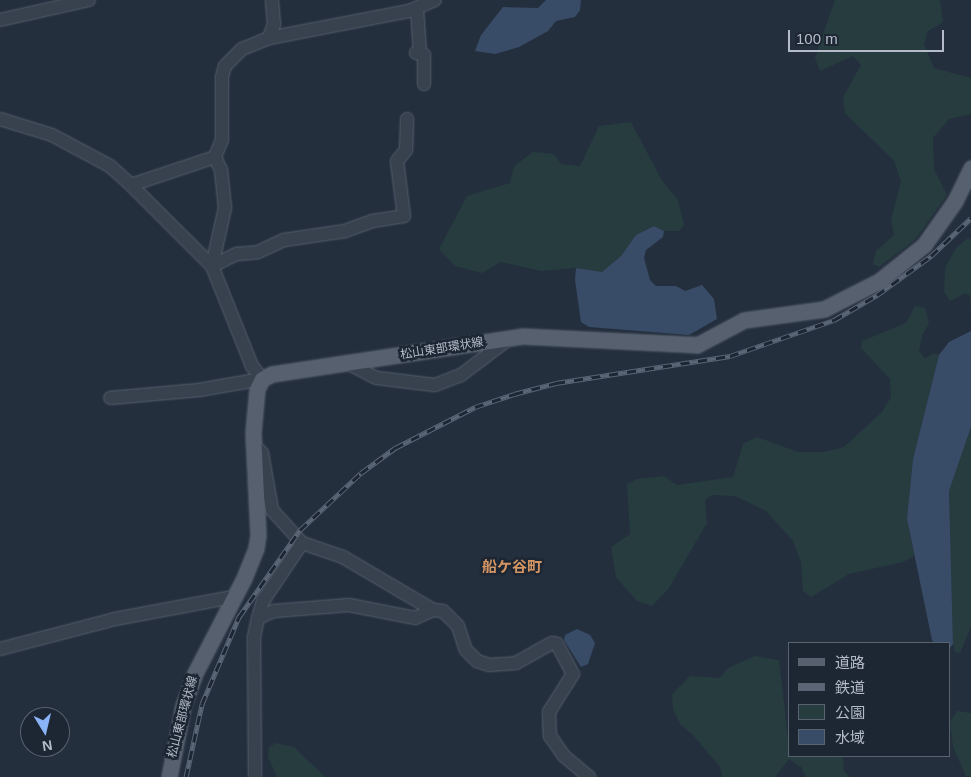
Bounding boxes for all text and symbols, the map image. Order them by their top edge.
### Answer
scale bar [791,20,947,52]
text: 100 m [796,30,838,47]
street label: 松山東部環状線 [399,335,485,363]
district label: 船ケ谷町 [482,558,542,576]
legend [788,642,951,757]
text: 道路 [835,654,865,671]
street label: 松山東部環状線 [165,675,201,759]
text: 鉄道 [835,679,865,696]
text: 公園 [835,704,865,721]
north arrow [20,707,70,757]
text: 水域 [835,729,865,746]
text: N [41,737,53,755]

